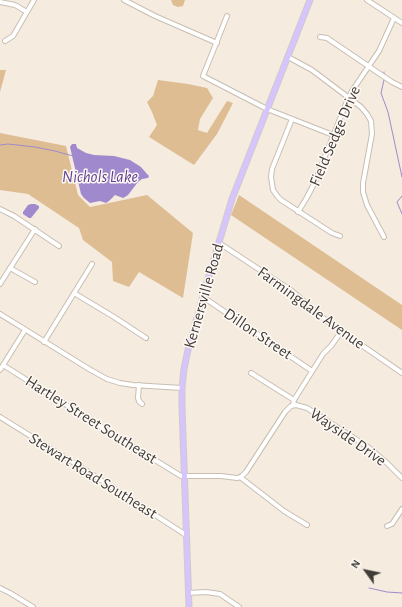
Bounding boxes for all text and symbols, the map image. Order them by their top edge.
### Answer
street label: Field Sedge Drive [305,83,365,189]
water label: Nichols Lake [62,167,138,187]
street label: Kernersville Road [180,241,228,351]
street label: Farmingdale Avenue [254,263,368,353]
street label: Dillon Street [220,304,296,364]
street label: Hartley Street Southeast [22,372,160,468]
street label: Wayside Drive [306,404,390,470]
street label: Stewart Road Southeast [25,429,161,523]
north arrow [346,551,386,591]
text: N [349,558,362,570]

